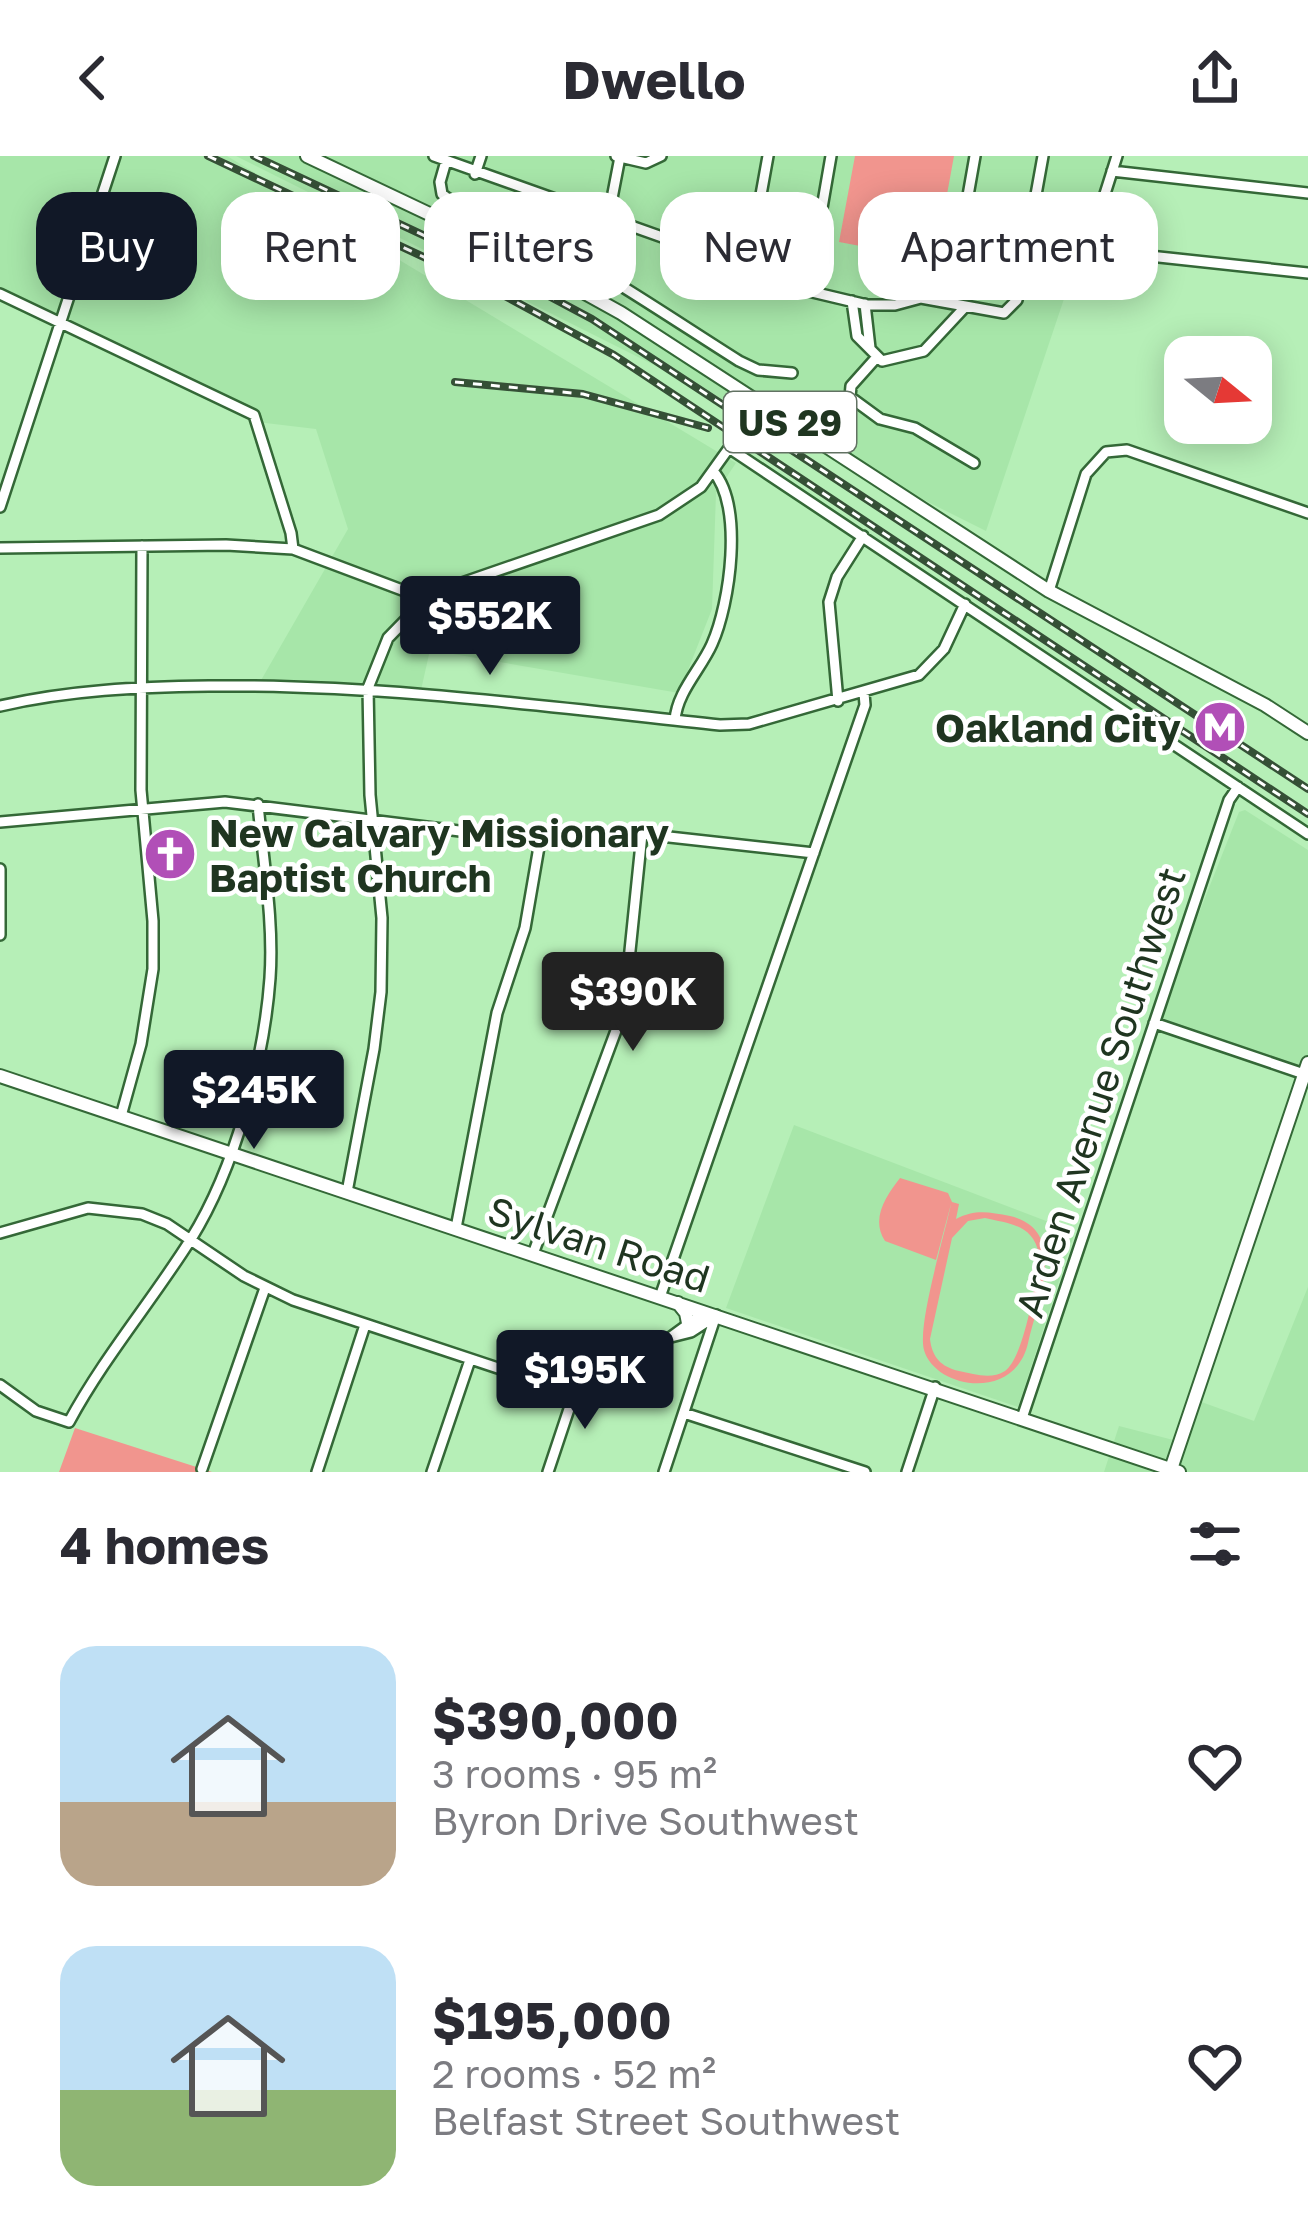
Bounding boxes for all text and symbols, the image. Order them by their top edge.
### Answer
icon: back [60,45,126,111]
icon: share [1182,45,1248,111]
text: Dwello [562,46,746,111]
chip: Buy [36,192,197,300]
chip: Rent [221,192,400,300]
chip: Filters [424,192,636,300]
chip: New [660,192,834,300]
chip: Apartment [858,192,1158,300]
north arrow [1164,336,1272,444]
map controls [1164,336,1272,444]
road number: US 29 [724,392,856,452]
pin: $552K [406,576,574,678]
text: $552K [427,591,553,638]
metro station icon: Oakland City [1192,699,1248,755]
place label: Oakland City [935,704,1182,751]
place label: New Calvary Missionary Baptist Church [209,809,670,901]
church icon: New Calvary Missionary Baptist Church [142,826,198,882]
street label: Arden Avenue Southwest [1005,861,1195,1323]
pin: $390K [549,952,717,1054]
text: $390K [569,967,697,1014]
pin: $245K [170,1050,338,1152]
text: $245K [191,1065,317,1112]
street label: Sylvan Road [482,1186,716,1302]
pin: $195K [501,1330,669,1432]
text: $195K [523,1345,647,1392]
icon: filters [1182,1511,1248,1577]
text: 4 homes [60,1514,269,1575]
text: $390,000 [432,1689,679,1750]
icon: home [156,1694,300,1838]
icon: heart [1182,1733,1248,1799]
text: 3 rooms · 95 m² [432,1750,717,1797]
text: Byron Drive Southwest [432,1797,859,1844]
text: $195,000 [432,1989,672,2050]
icon: home [156,1994,300,2138]
icon: heart [1182,2033,1248,2099]
text: 2 rooms · 52 m² [432,2050,716,2097]
text: Belfast Street Southwest [432,2097,900,2144]

